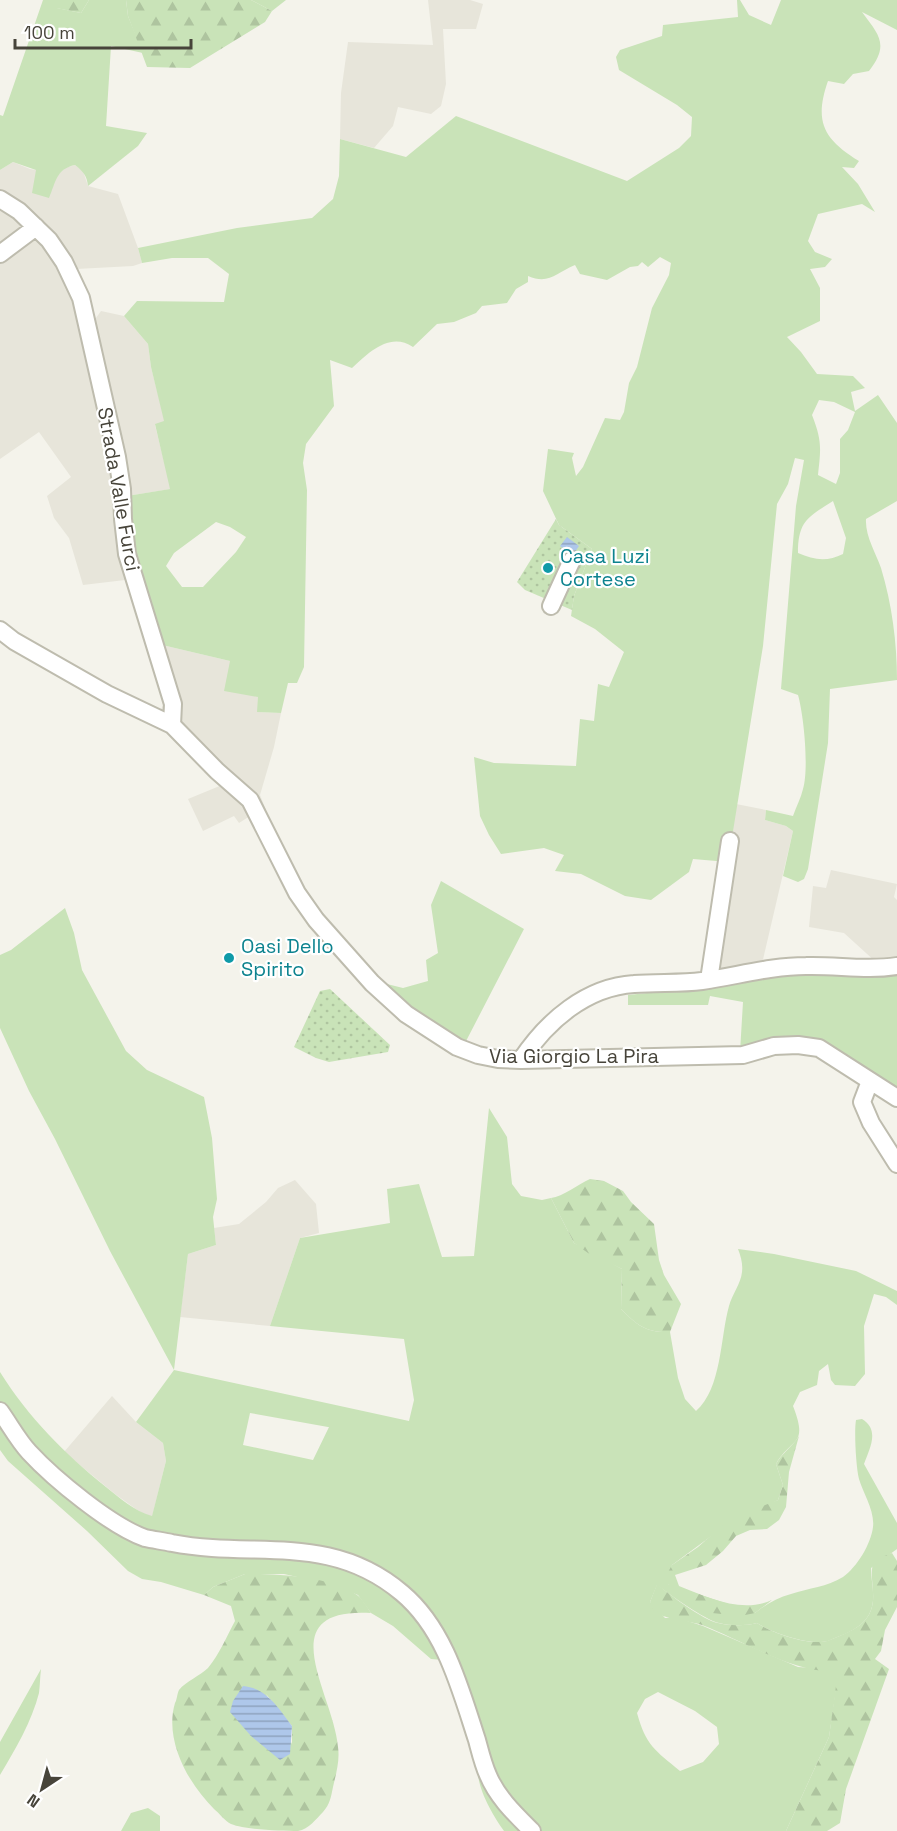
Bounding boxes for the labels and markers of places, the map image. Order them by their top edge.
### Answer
place label: Casa Luzi Cortese [560,543,650,592]
marker: Casa Luzi Cortese [541,561,555,575]
place label: Oasi Dello Spirito [241,933,334,982]
marker: Oasi Dello Spirito [222,951,236,965]

